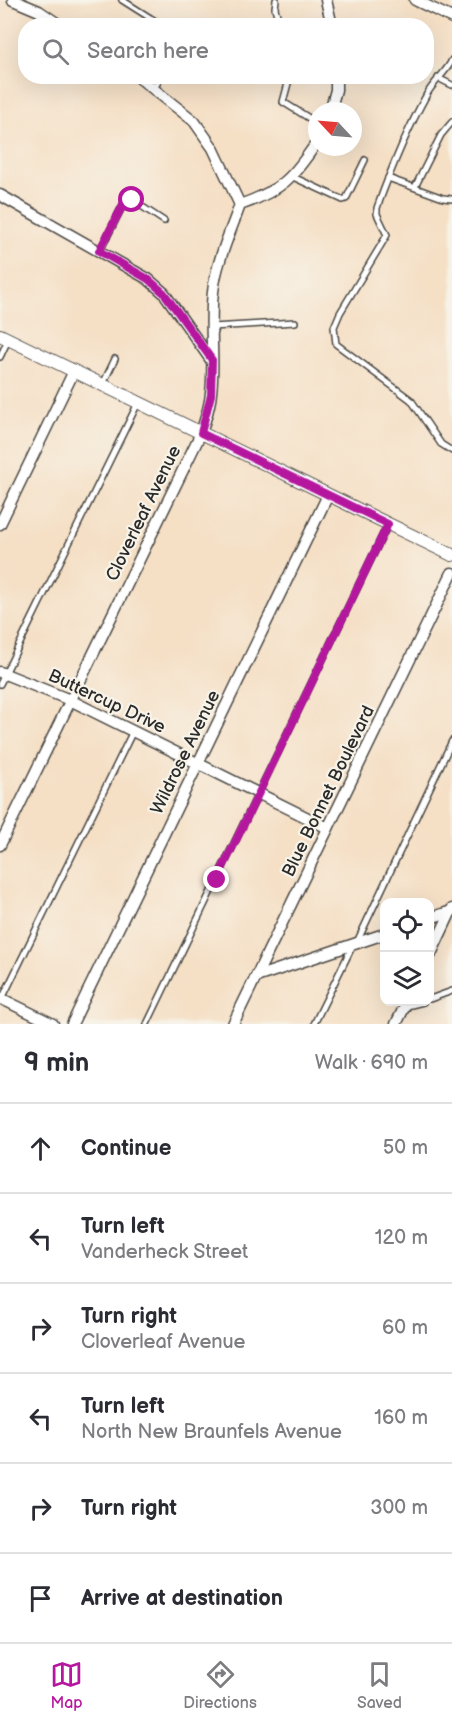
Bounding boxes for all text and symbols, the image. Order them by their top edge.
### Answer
search box [18,18,434,84]
icon: search [39,35,72,68]
text: Search here [87,38,209,65]
north arrow [308,102,362,156]
route start [118,186,144,212]
street label: Cloverleaf Avenue [102,442,185,584]
street label: Buttercup Drive [45,665,169,738]
street label: Wildrose Avenue [146,687,225,818]
street label: Blue Bonnet Boulevard [278,702,379,880]
route end [203,866,229,892]
map controls [380,898,434,1006]
button: locate [380,898,434,952]
button: layers [380,952,434,1006]
text: 9 min [24,1048,89,1079]
text: Walk · 690 m [315,1051,428,1075]
icon: ahead [24,1132,57,1165]
text: Continue [81,1135,171,1162]
text: 50 m [383,1136,428,1160]
text: Turn left [81,1213,165,1240]
icon: left [24,1222,57,1255]
text: 120 m [375,1226,428,1250]
text: Vanderheck Street [81,1240,248,1264]
text: Turn right [81,1303,177,1330]
icon: right [24,1312,57,1345]
text: 60 m [382,1316,428,1340]
text: Cloverleaf Avenue [81,1330,245,1354]
text: Turn left [81,1393,165,1420]
icon: left [24,1402,57,1435]
text: 160 m [374,1406,428,1430]
text: North New Braunfels Avenue [81,1420,342,1444]
icon: right [24,1492,57,1525]
text: Turn right [81,1495,177,1522]
text: 300 m [370,1496,428,1520]
icon: arrive [24,1582,57,1615]
text: Arrive at destination [81,1585,283,1612]
tab: Map [50,1658,83,1713]
tab: Directions [183,1658,257,1713]
tab: Saved [357,1658,402,1713]

